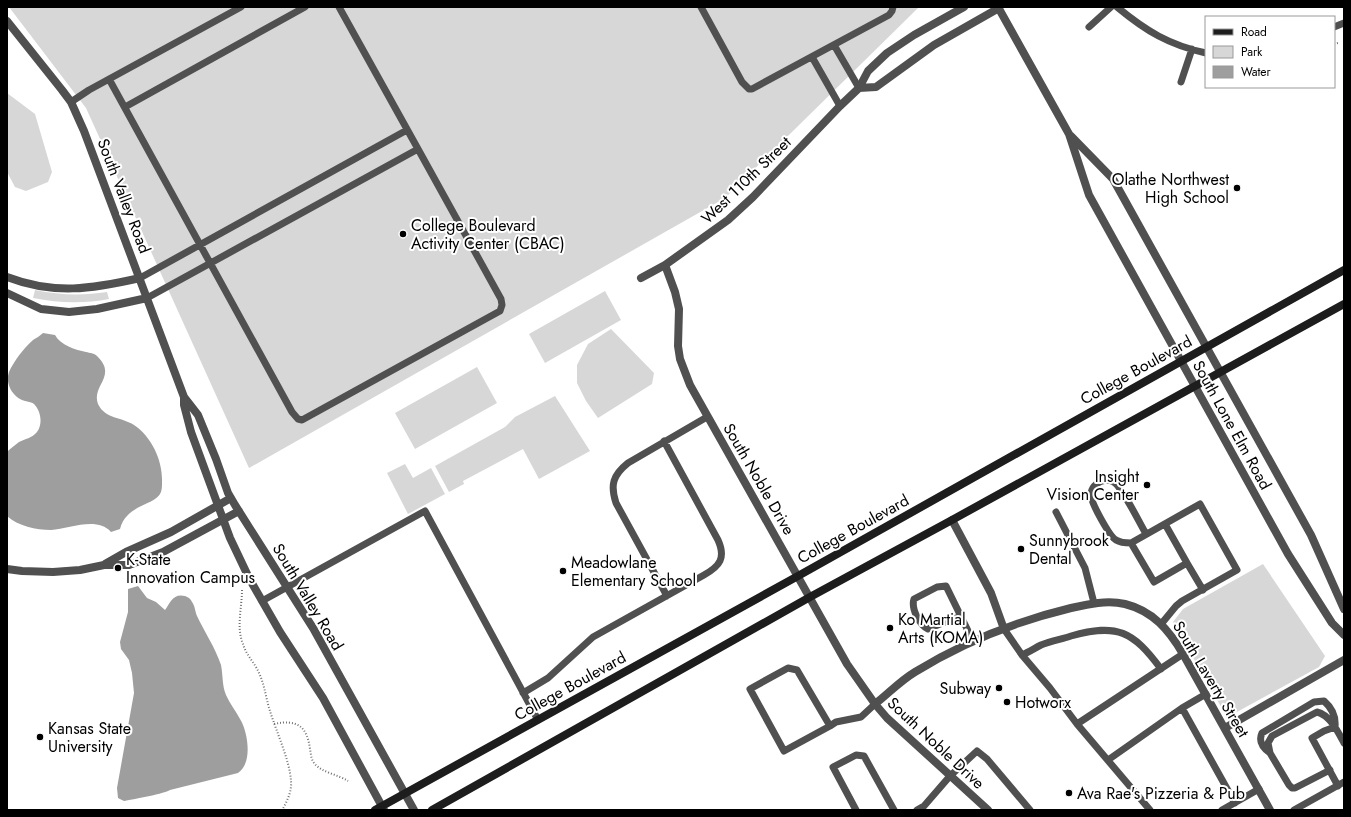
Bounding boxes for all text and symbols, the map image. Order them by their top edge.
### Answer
legend [1205,16,1335,88]
text: Road [1241,23,1267,41]
text: Park [1241,43,1263,61]
text: Water [1241,63,1272,81]
street label: West 110th Street [696,131,796,229]
street label: South Valley Road [92,135,156,257]
place label: Olathe Northwest High School [1112,168,1229,209]
marker: Olathe Northwest High School [1232,183,1242,193]
place label: College Boulevard Activity Center (CBAC) [411,214,565,255]
marker: College Boulevard Activity Center (CBAC) [398,229,408,239]
street label: College Boulevard [1076,330,1196,410]
street label: South Lone Elm Road [1187,356,1277,494]
street label: South Noble Drive [718,419,800,539]
place label: Insight Vision Center [1047,465,1140,506]
marker: Insight Vision Center [1142,480,1152,490]
street label: College Boulevard [793,489,913,569]
place label: Sunnybrook Dental [1029,529,1110,570]
street label: South Valley Road [267,539,349,655]
marker: Sunnybrook Dental [1016,544,1026,554]
place label: K-State Innovation Campus [126,548,255,589]
place label: Meadowlane Elementary School [571,551,696,592]
marker: K-State Innovation Campus [113,563,123,573]
marker: Meadowlane Elementary School [558,566,568,576]
place label: Ko Martial Arts (KOMA) [898,608,983,649]
street label: South Laverty Street [1167,616,1255,742]
marker: Ko Martial Arts (KOMA) [885,623,895,633]
street label: College Boulevard [510,646,630,726]
place label: Subway [939,677,992,700]
marker: Subway [994,683,1004,693]
place label: Hotworx [1015,691,1071,714]
street label: South Noble Drive [882,692,990,794]
marker: Hotworx [1002,697,1012,707]
place label: Kansas State University [48,717,131,758]
marker: Kansas State University [35,732,45,742]
place label: Ava Rae's Pizzeria & Pub [1077,782,1245,805]
marker: Ava Rae's Pizzeria & Pub [1064,788,1074,798]

